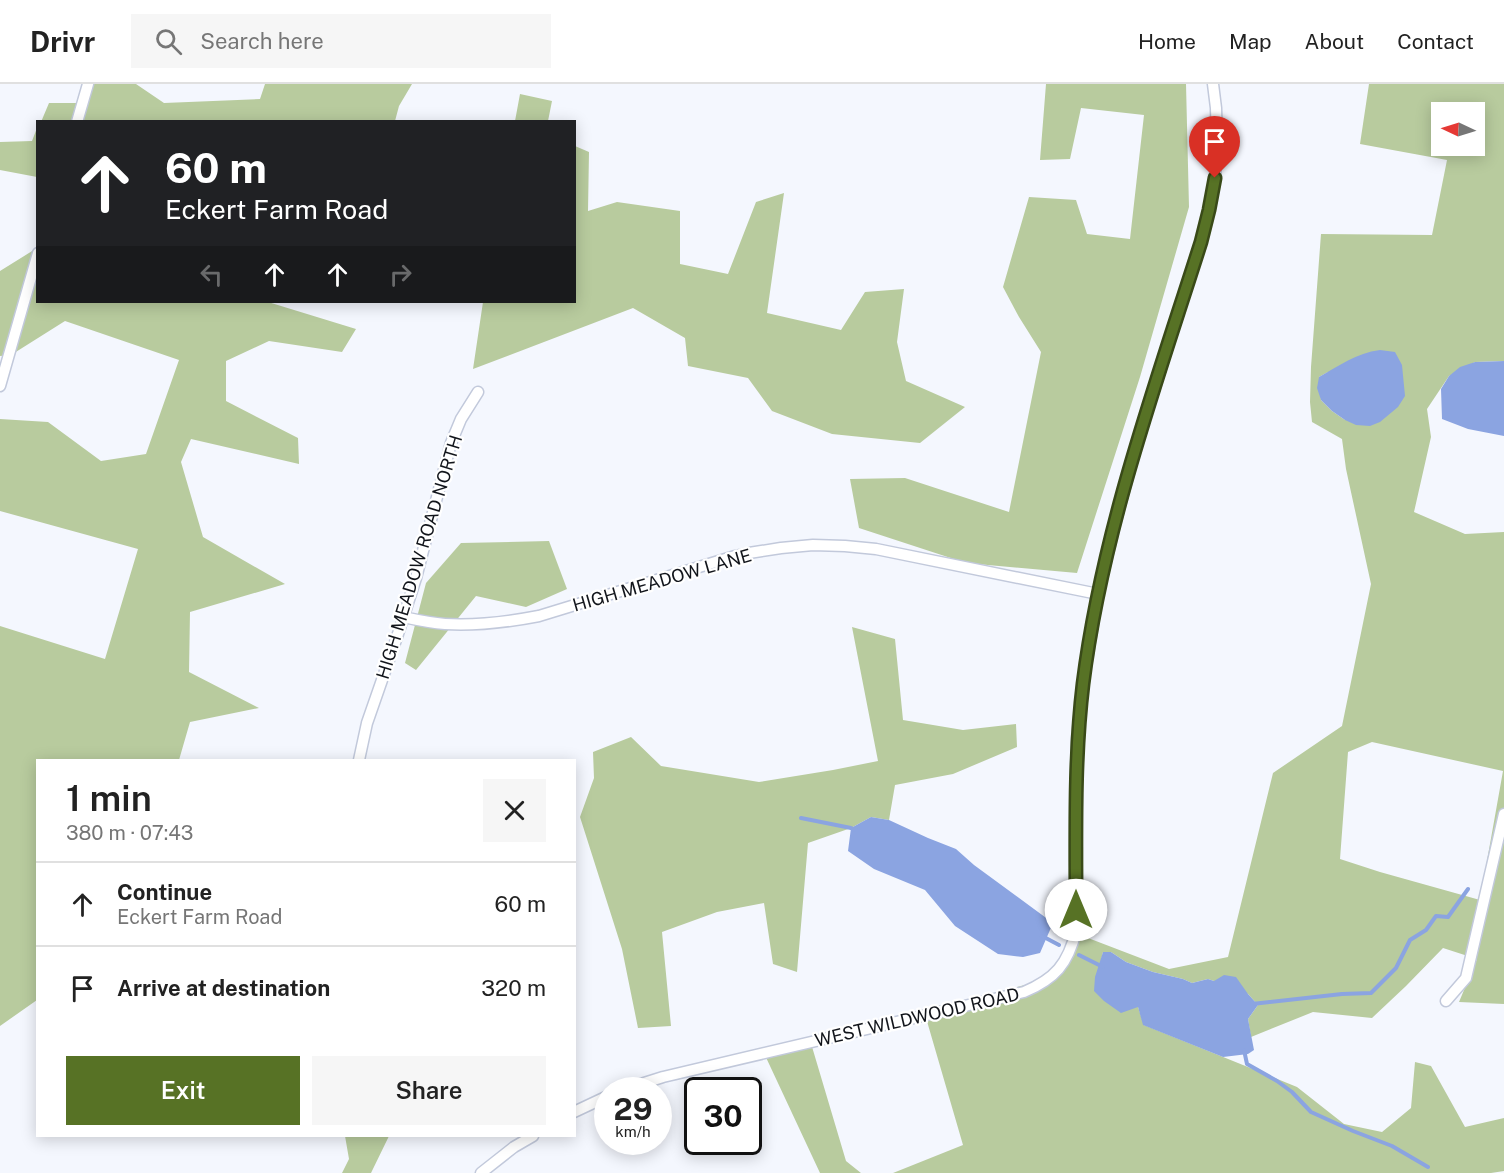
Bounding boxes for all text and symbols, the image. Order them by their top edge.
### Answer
search box [131,14,551,68]
text: Drivr [30,25,95,58]
icon: search [152,25,185,58]
text: Search here [200,28,324,54]
text: Home [1138,29,1196,54]
text: Map [1229,29,1272,54]
text: About [1305,29,1364,54]
text: Contact [1397,29,1474,54]
north arrow [1431,102,1485,156]
map controls [1431,102,1485,156]
pin [1189,116,1240,178]
icon: arrive [1198,125,1231,158]
text: 60 m [165,143,267,192]
icon: ahead [66,144,144,222]
text: Eckert Farm Road [165,193,388,225]
icon: left [195,258,228,291]
icon: ahead [258,258,291,291]
icon: ahead [321,258,354,291]
icon: right [384,258,417,291]
street label: HIGH MEADOW ROAD NORTH [372,432,466,682]
street label: HIGH MEADOW LANE [570,544,754,616]
text: 1 min [66,777,152,819]
button: close [483,779,546,842]
text: 380 m · 07:43 [66,821,193,845]
position arrow [1044,878,1108,942]
text: Continue [117,879,212,905]
icon: ahead [66,888,99,921]
text: 60 m [495,891,546,917]
text: Eckert Farm Road [117,905,282,929]
icon: arrive [66,972,99,1005]
text: Arrive at destination [117,975,330,1001]
text: 320 m [481,975,546,1001]
street label: WEST WILDWOOD ROAD [813,983,1021,1051]
button: Exit [66,1056,300,1125]
button: Share [312,1056,546,1125]
speed limit sign: 30 [684,1077,762,1155]
text: 29 [614,1091,652,1127]
text: km/h [615,1123,651,1140]

